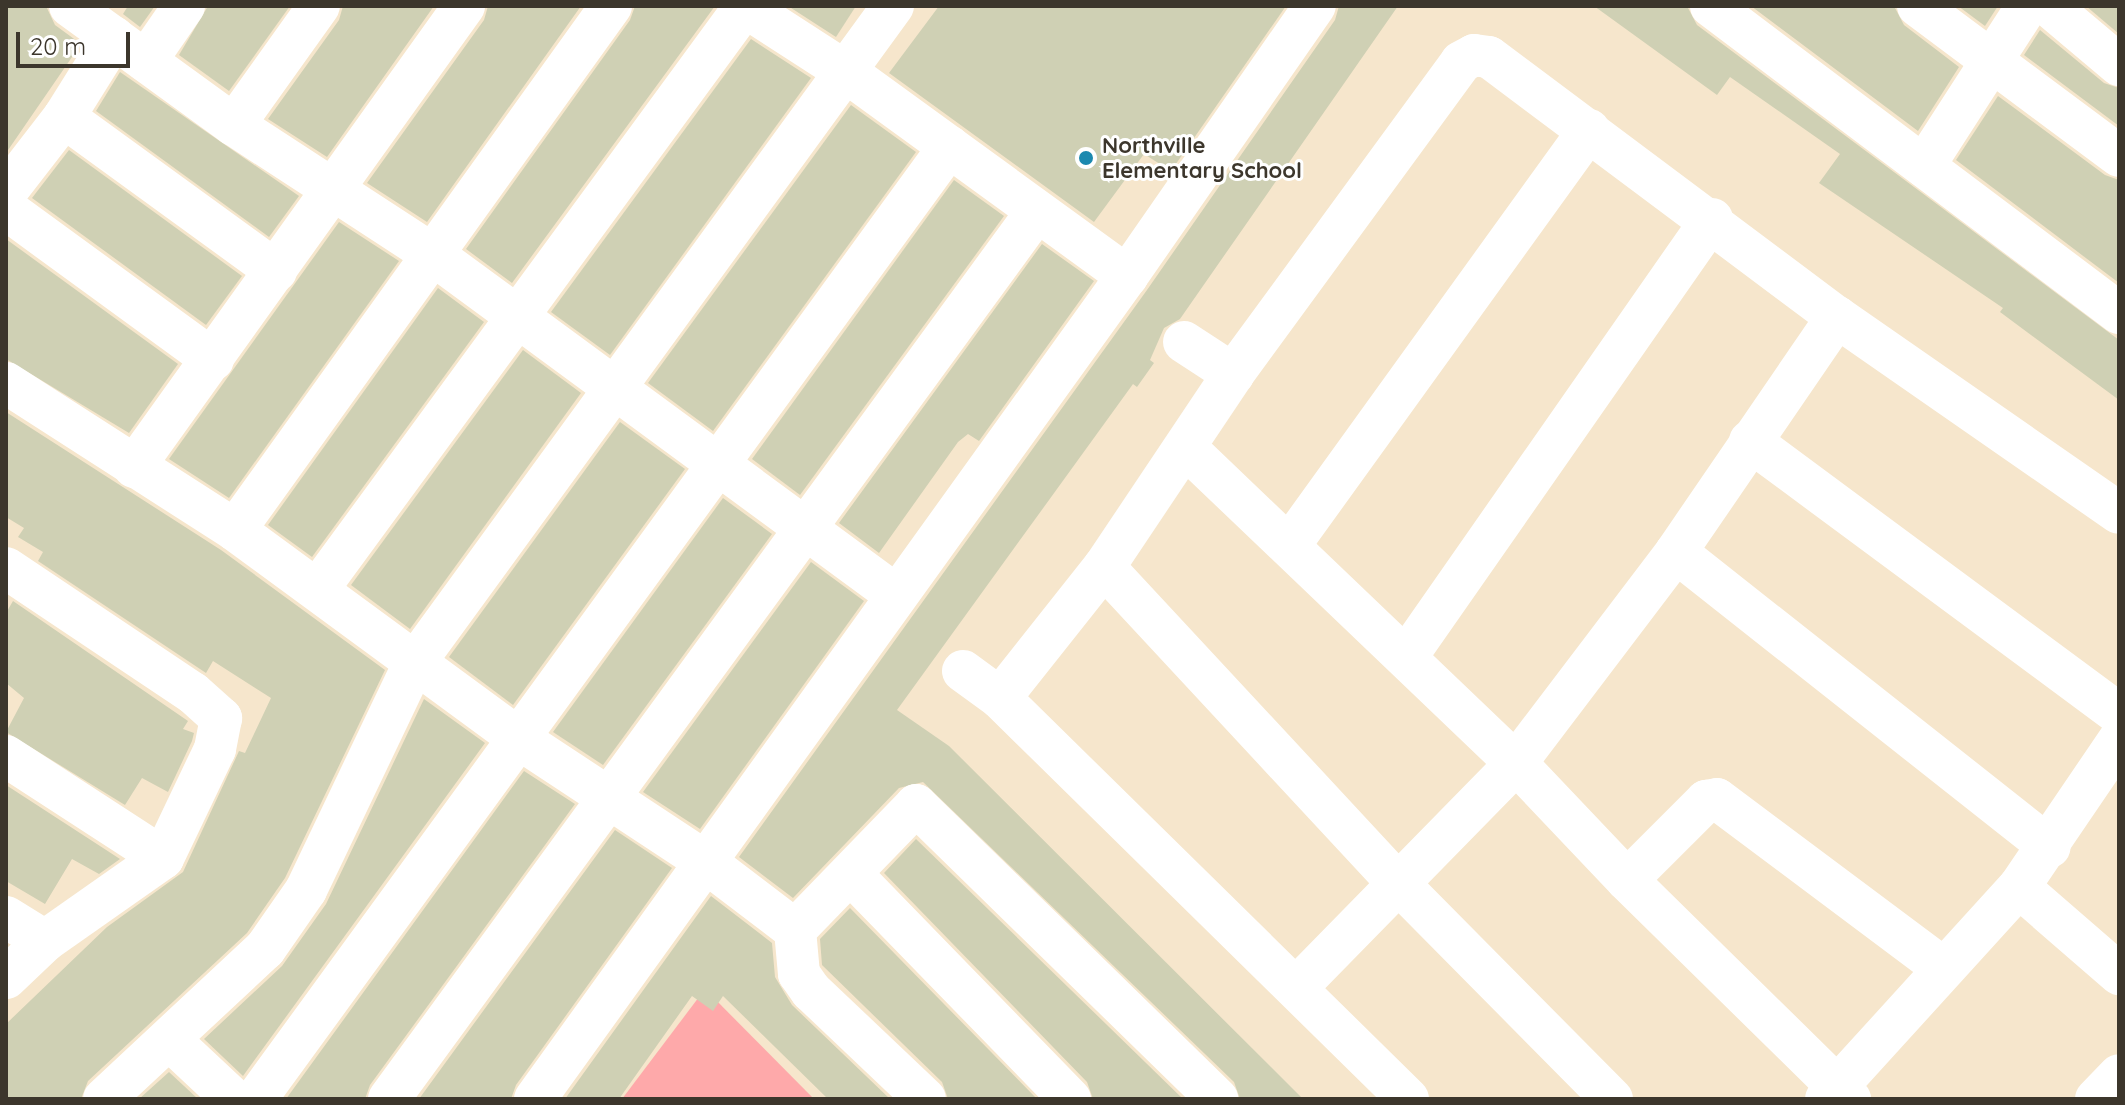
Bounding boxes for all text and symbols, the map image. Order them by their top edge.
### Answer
scale bar [20,16,134,66]
text: 20 m [30,31,86,61]
place label: Northville Elementary School [1102,132,1302,184]
marker: Northville Elementary School [1077,149,1095,167]

